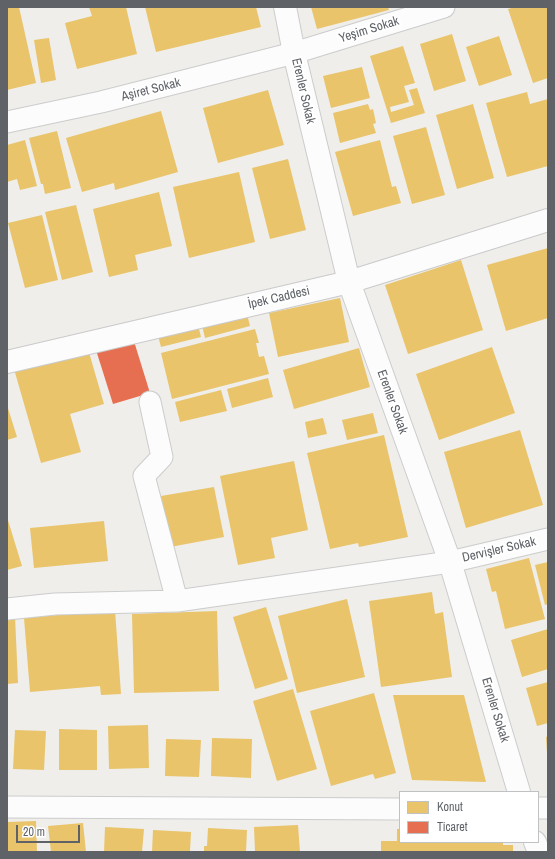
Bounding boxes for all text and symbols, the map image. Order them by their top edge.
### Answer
street label: Yeşim Sokak [337,13,401,47]
street label: Erenler Sokak [288,57,318,125]
street label: Aşiret Sokak [120,75,182,105]
street label: İpek Caddesi [247,283,311,313]
street label: Erenler Sokak [373,368,411,436]
street label: Dervişler Sokak [461,534,537,566]
street label: Erenler Sokak [478,676,512,744]
legend [399,791,539,843]
text: Konut [437,799,463,815]
scale bar [18,817,82,843]
text: Ticaret [437,819,467,835]
text: 20 m [23,824,45,840]

